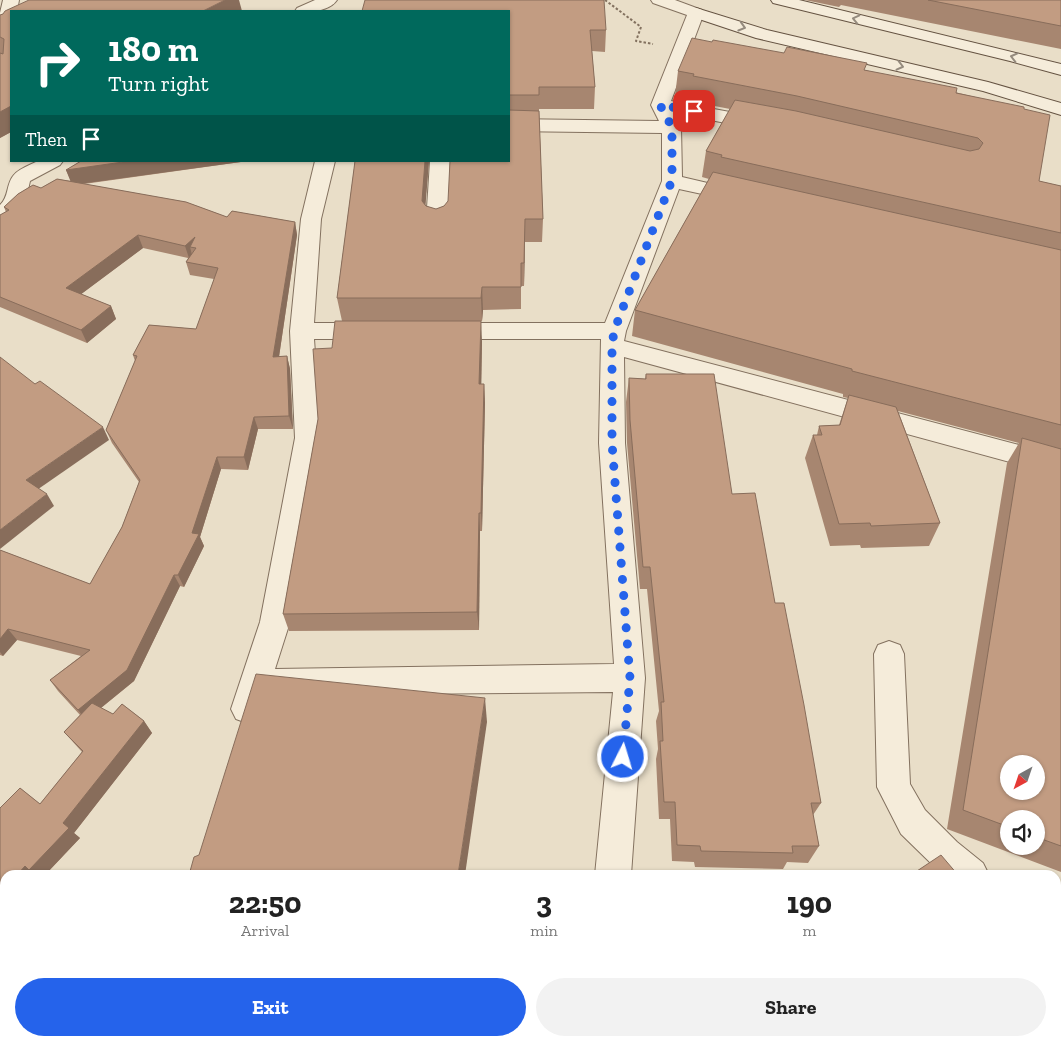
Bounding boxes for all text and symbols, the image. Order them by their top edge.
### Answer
one-way arrow [852,14,861,25]
one-way arrow [738,22,746,32]
text: 180 m [108,28,198,70]
icon: right [25,30,90,95]
one-way arrow [1010,52,1019,63]
one-way arrow [896,60,904,70]
text: Turn right [108,70,209,97]
pin [673,90,715,132]
icon: arrive [680,97,708,125]
icon: arrive [77,125,105,153]
text: Then [25,128,67,151]
position arrow [596,730,648,782]
north arrow [1000,755,1045,800]
map controls [1000,755,1045,855]
button: sound [1000,810,1045,855]
text: 22:50 [229,885,301,921]
text: 3 [536,885,552,921]
text: 190 [787,885,832,921]
text: Arrival [241,921,289,940]
text: min [530,921,558,940]
text: m [802,921,816,940]
button: Exit [15,978,526,1036]
button: Share [536,978,1046,1036]

